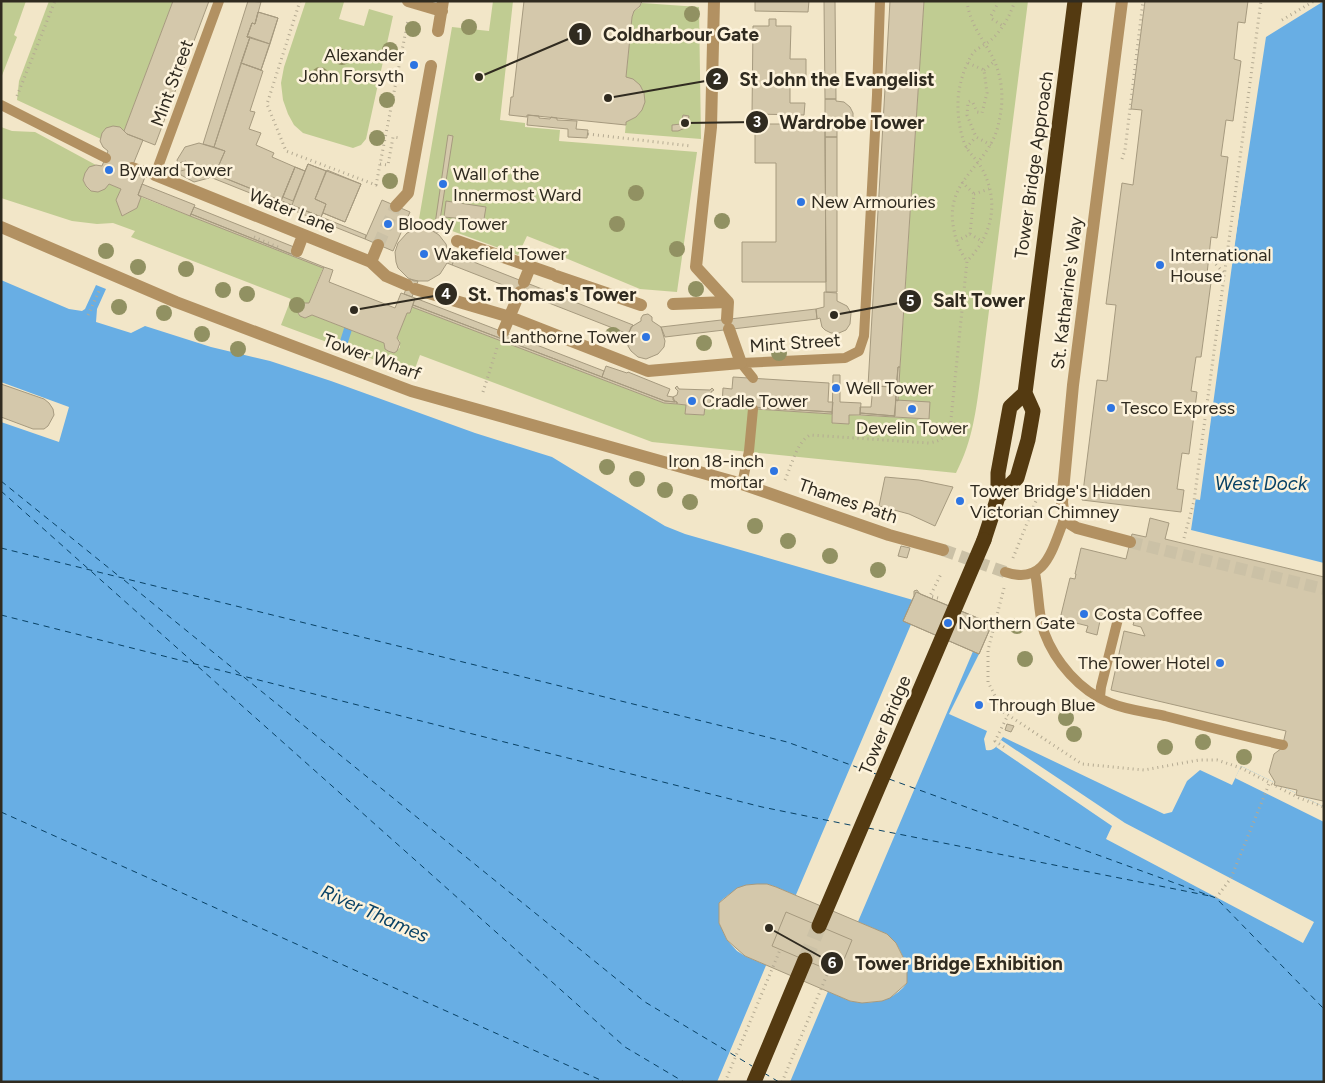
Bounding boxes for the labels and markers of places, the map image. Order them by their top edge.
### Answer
callout: Coldharbour Gate [568,17,769,51]
place label: Alexander John Forsyth [299,44,404,87]
marker: Alexander John Forsyth [408,59,420,71]
callout: St John the Evangelist [704,62,945,96]
callout: Wardrobe Tower [744,105,934,139]
place label: Byward Tower [119,159,232,181]
place label: Wall of the Innermost Ward [453,163,582,206]
marker: Byward Tower [103,164,115,176]
marker: Wall of the Innermost Ward [437,178,449,190]
place label: New Armouries [811,191,936,213]
marker: New Armouries [795,196,807,208]
place label: Bloody Tower [398,213,507,235]
marker: Bloody Tower [382,218,394,230]
place label: Wakefield Tower [434,243,567,265]
place label: International House [1170,244,1271,287]
marker: Wakefield Tower [418,248,430,260]
marker: International House [1154,259,1166,271]
callout: St. Thomas's Tower [433,277,647,311]
callout: Salt Tower [898,284,1035,318]
place label: Lanthorne Tower [501,326,636,348]
marker: Lanthorne Tower [640,331,652,343]
place label: Well Tower [846,377,934,399]
marker: Well Tower [830,382,842,394]
place label: Cradle Tower [702,390,808,412]
marker: Cradle Tower [686,395,698,407]
place label: Tesco Express [1121,397,1235,419]
marker: Tesco Express [1105,402,1117,414]
marker: Develin Tower [906,403,918,415]
place label: Develin Tower [856,417,968,439]
place label: Iron 18-inch mortar [668,450,764,493]
marker: Iron 18-inch mortar [768,465,780,477]
place label: Tower Bridge's Hidden Victorian Chimney [970,480,1151,523]
marker: Tower Bridge's Hidden Victorian Chimney [954,495,966,507]
place label: Costa Coffee [1094,603,1203,625]
marker: Costa Coffee [1078,608,1090,620]
place label: Northern Gate [958,612,1075,634]
marker: Northern Gate [942,617,954,629]
place label: The Tower Hotel [1078,652,1210,674]
marker: The Tower Hotel [1214,657,1226,669]
place label: Through Blue [989,694,1096,716]
marker: Through Blue [973,699,985,711]
callout: Tower Bridge Exhibition [820,946,1073,980]

